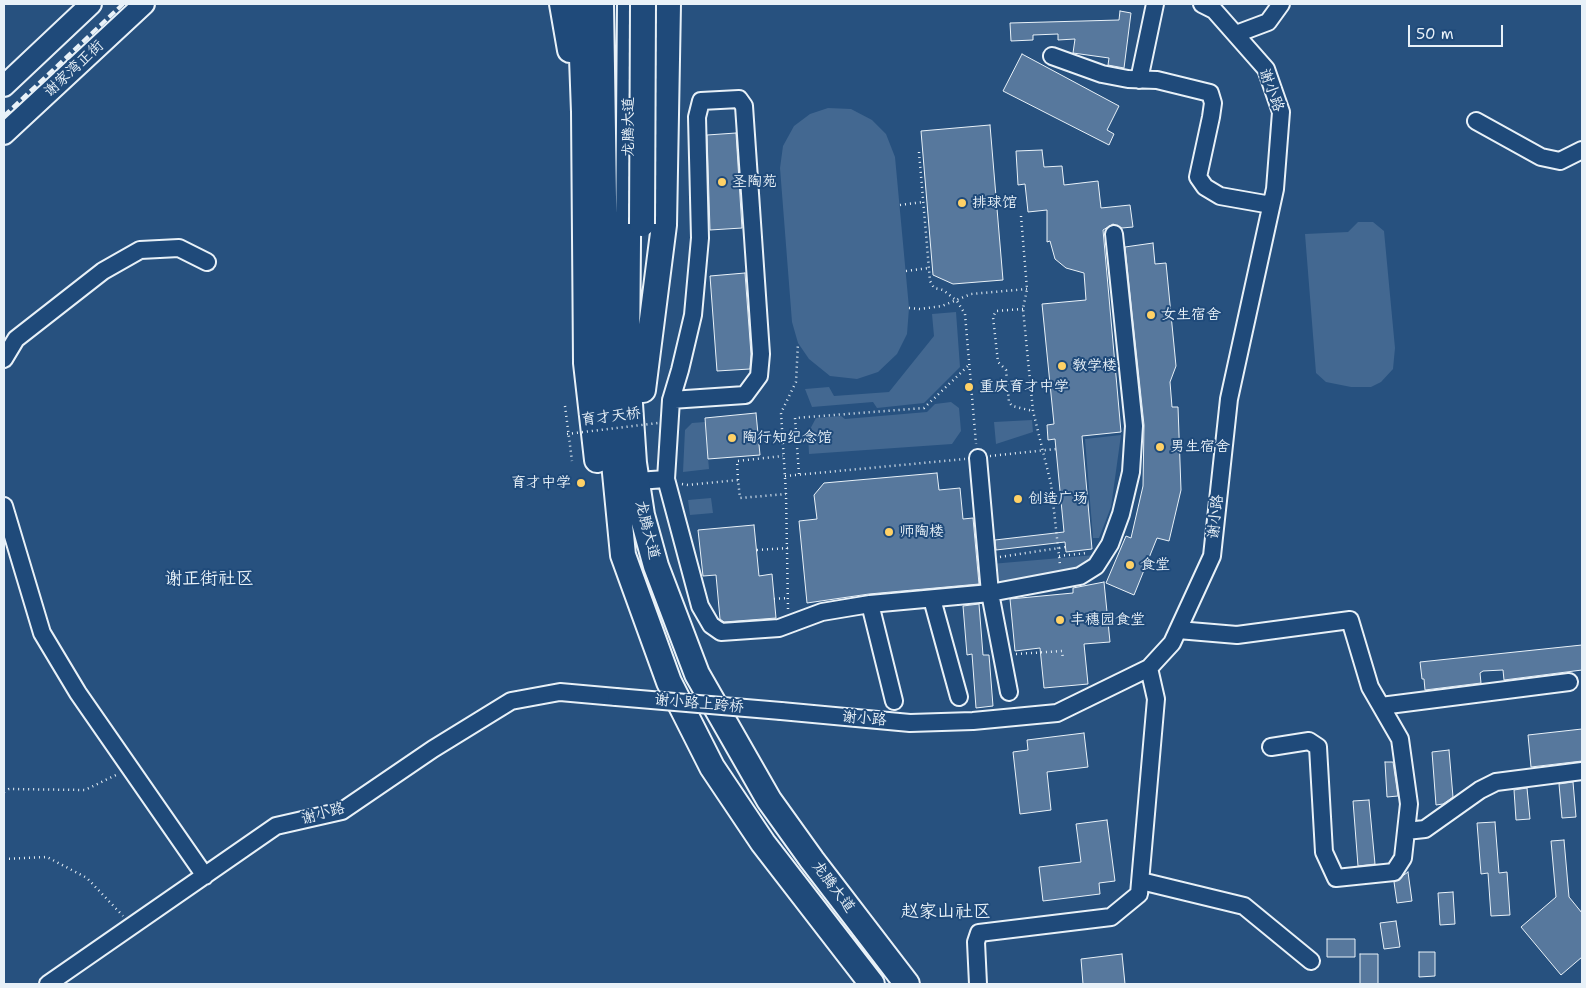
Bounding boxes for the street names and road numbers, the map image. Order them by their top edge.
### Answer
street label: 谢家湾正街 [40,37,108,101]
street label: 谢小路 [1255,66,1287,114]
street label: 龙腾大道 [620,97,638,157]
street label: 育才天桥 [580,404,642,430]
street label: 谢小路 [1205,494,1227,540]
street label: 龙腾大道 [631,499,663,561]
street label: 谢小路上跨桥 [653,691,745,717]
street label: 谢小路 [841,708,887,730]
street label: 谢小路 [299,799,347,829]
street label: 龙腾大道 [808,858,858,916]

